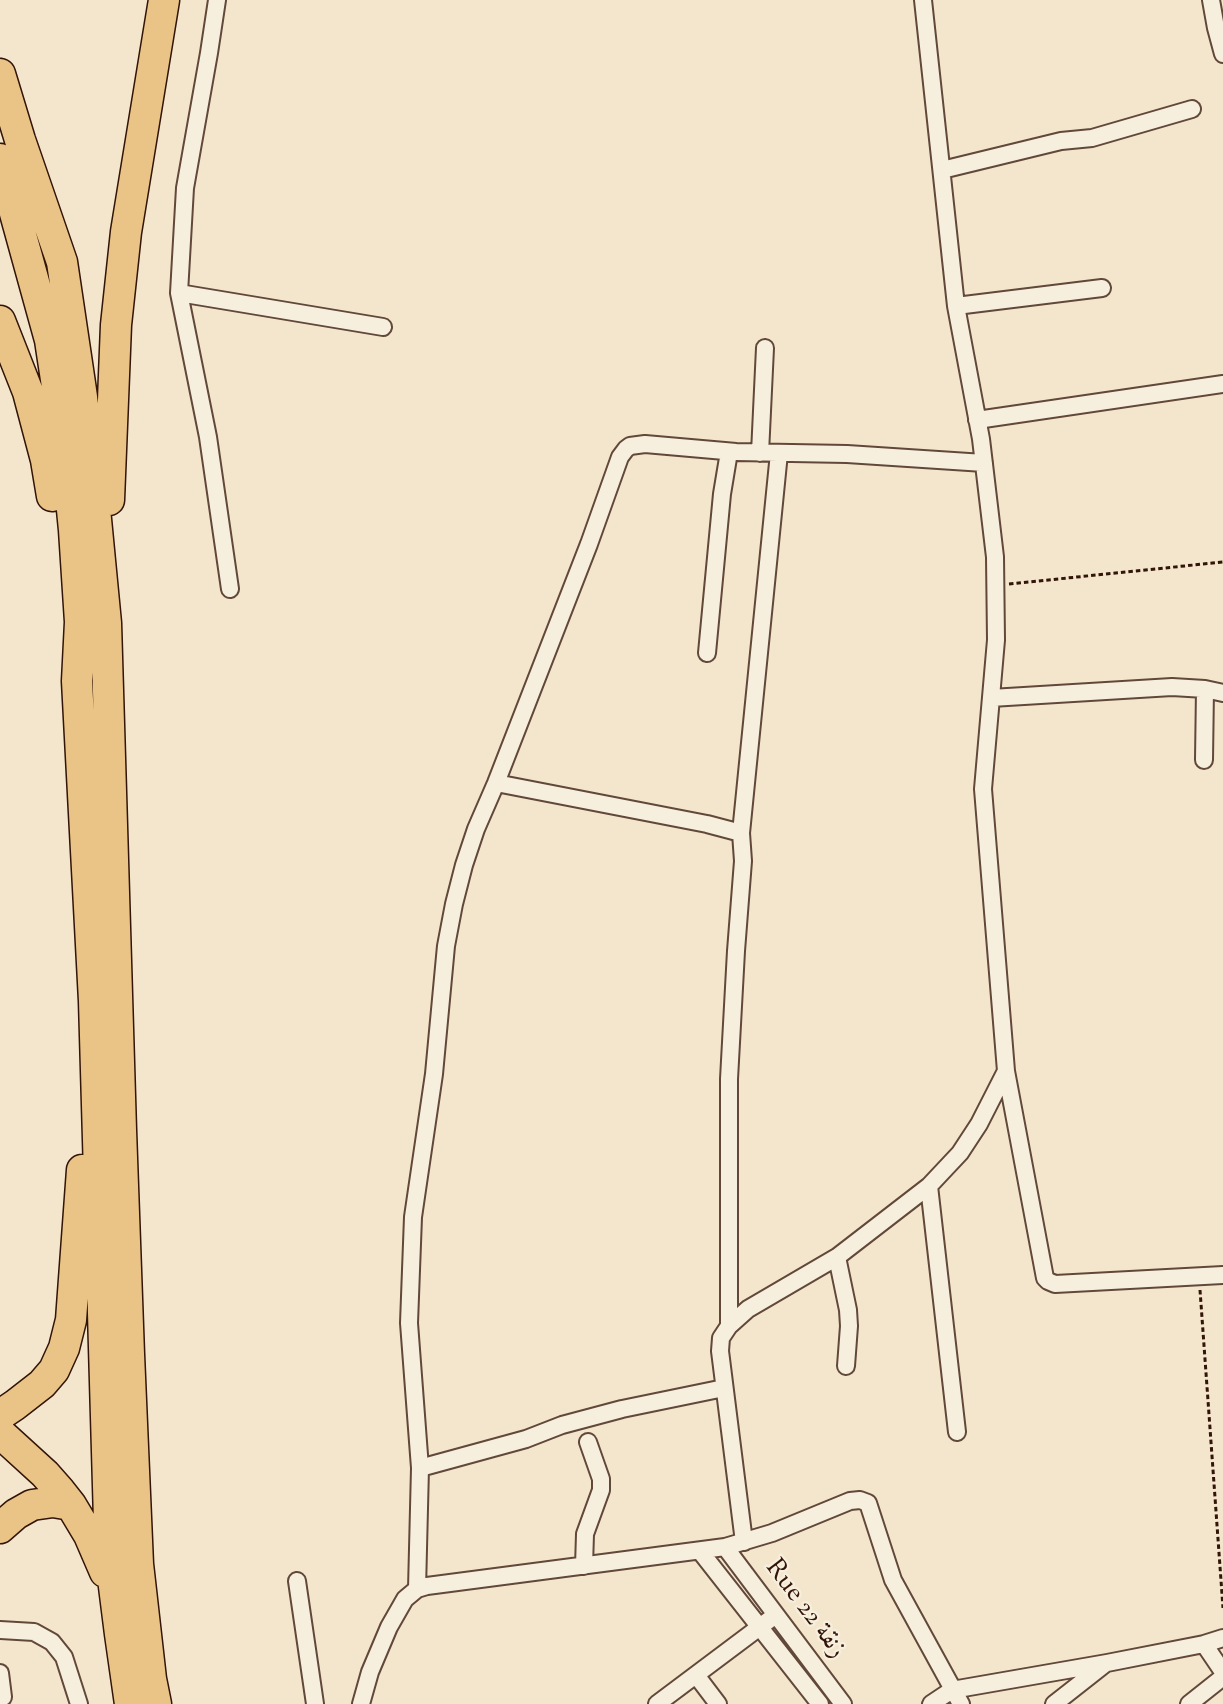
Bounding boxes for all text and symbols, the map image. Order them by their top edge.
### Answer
street label: Rue 22 زنقة [757,1555,851,1665]

